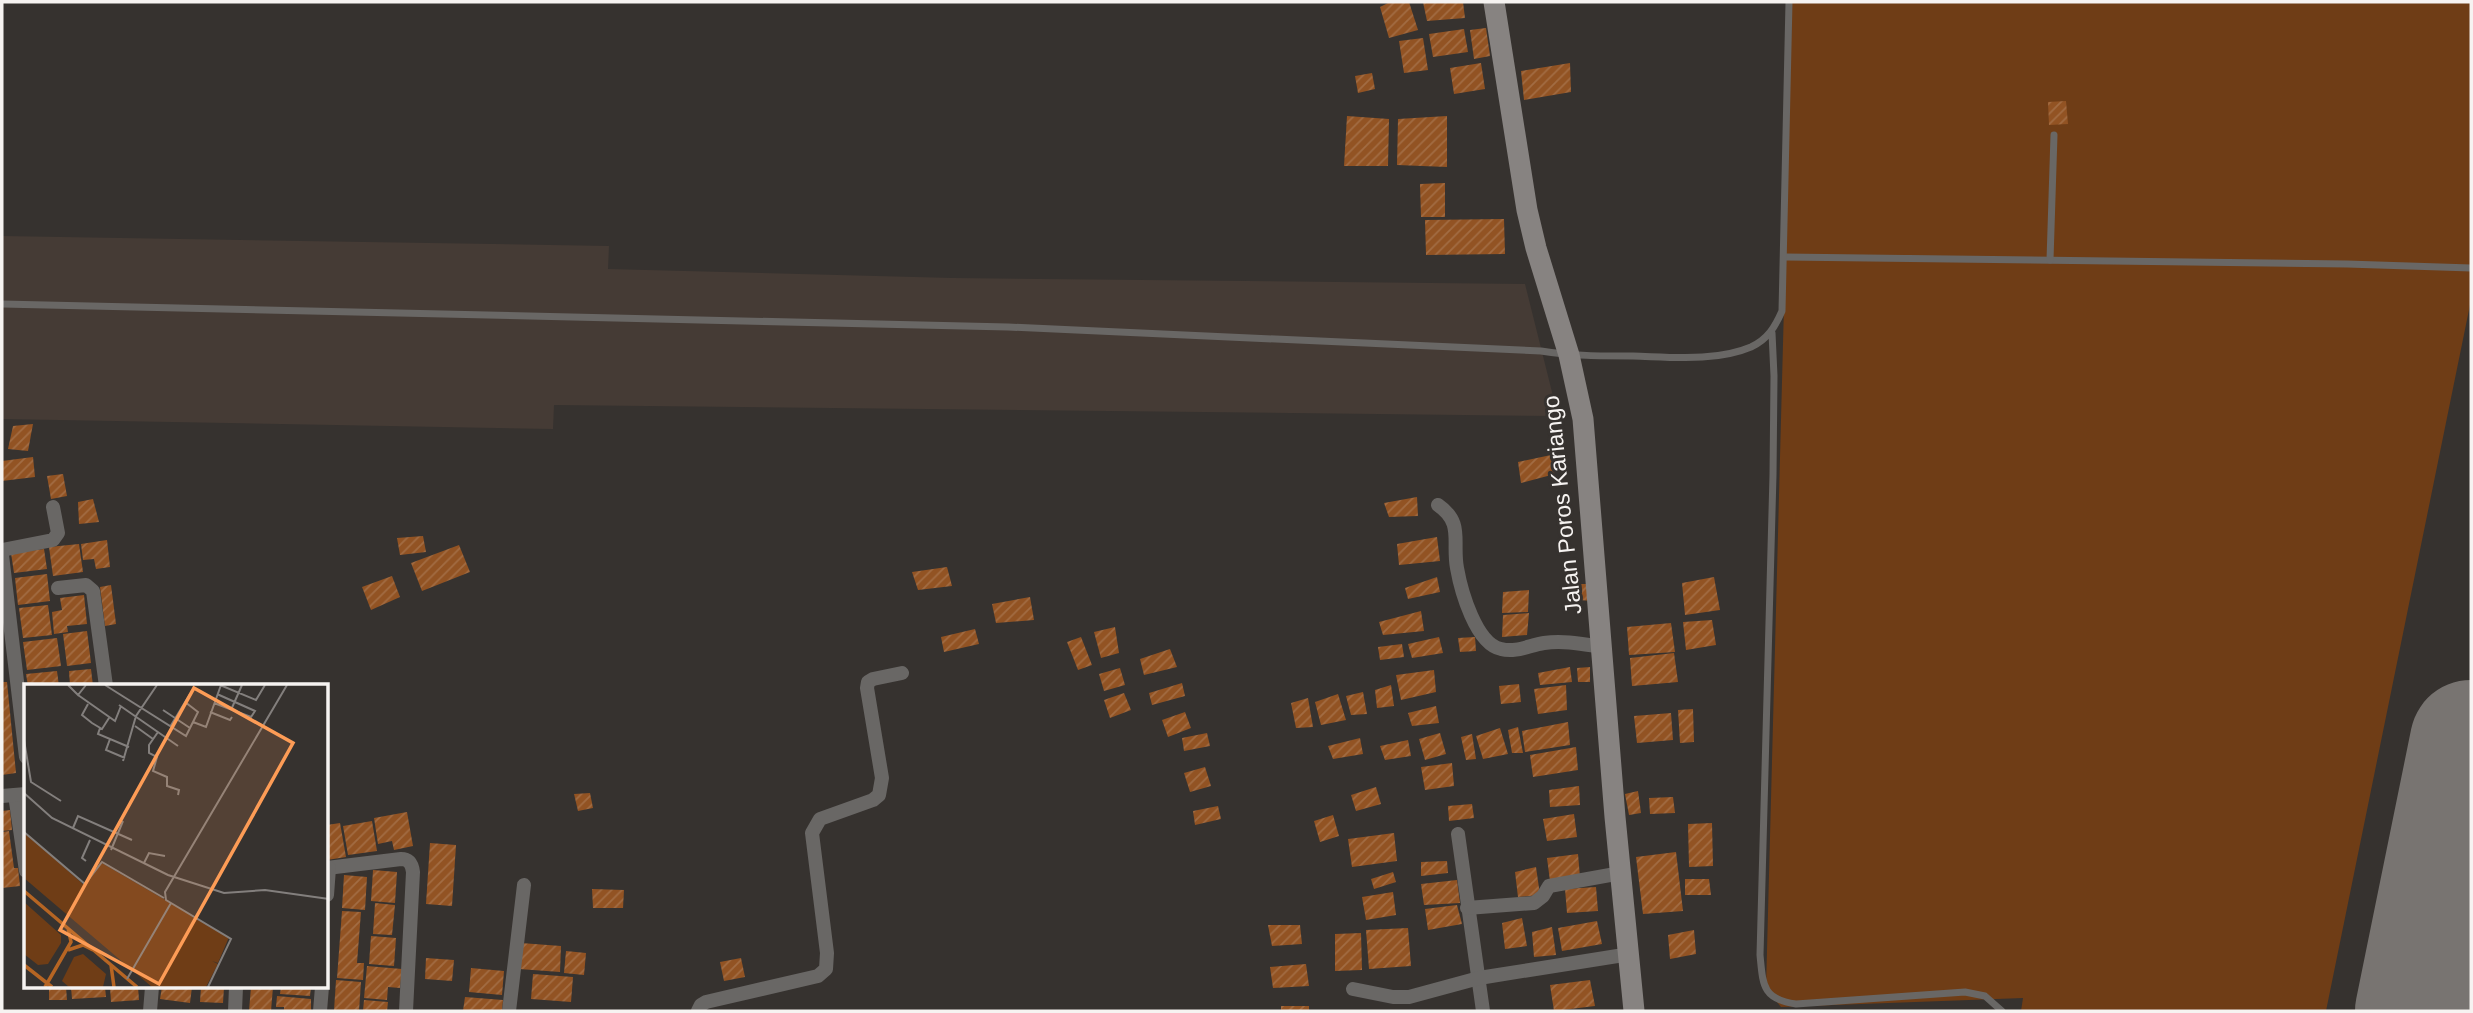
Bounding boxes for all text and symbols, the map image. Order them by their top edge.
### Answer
street label: Jalan Poros Kariango [1538,394,1586,616]
inset map [24,684,329,988]

